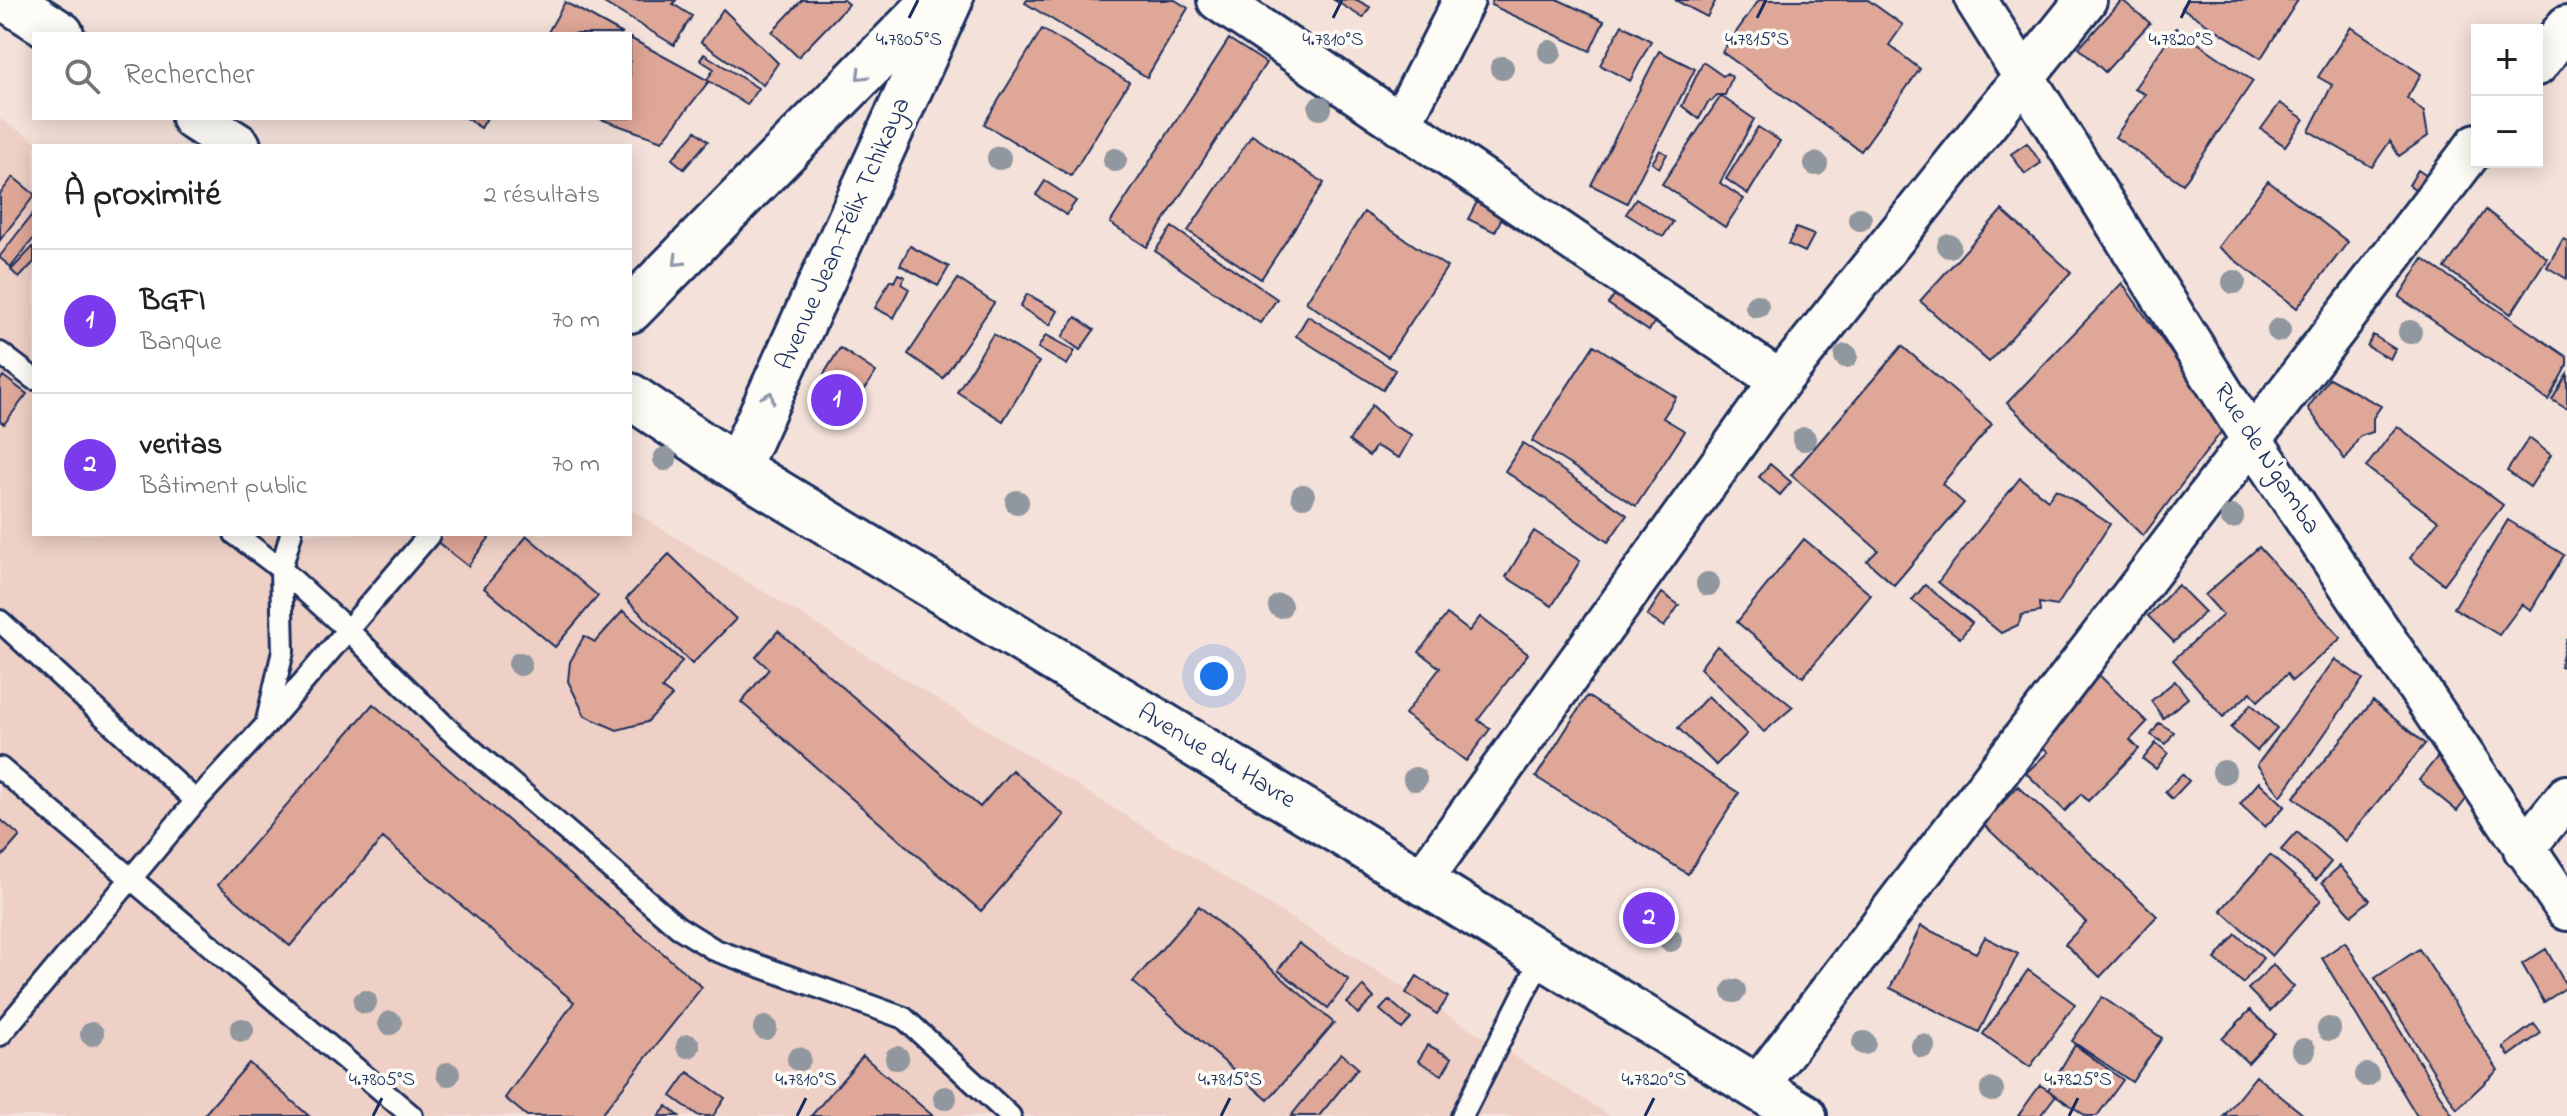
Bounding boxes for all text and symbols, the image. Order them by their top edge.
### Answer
map controls [2471,24,2543,168]
button: + [2471,24,2543,96]
text: 4.7805°S [876,26,942,55]
text: 4.7810°S [1302,26,1364,55]
text: 4.7815°S [1725,26,1789,55]
text: 4.7820°S [2149,26,2214,55]
search box [32,32,632,120]
icon: search [60,54,104,98]
text: Rechercher [124,54,255,98]
one-way arrow [856,66,870,80]
street label: Avenue Jean-Félix Tchikaya [767,92,921,376]
button: − [2471,96,2543,168]
text: À proximité [64,171,221,221]
text: 2 résultats [484,177,600,215]
one-way arrow [673,252,688,266]
text: BGFI [140,280,206,324]
text: 1 [86,302,94,340]
text: 70 m [551,302,600,340]
text: Banque [140,324,222,362]
pin: 1 [811,370,863,430]
street label: Rue de N'gamba [2203,376,2329,542]
one-way arrow [760,391,776,405]
text: veritas [140,424,222,468]
text: 2 [84,446,96,484]
text: 70 m [551,446,600,484]
text: Bâtiment public [140,468,307,506]
your location [1194,656,1234,696]
street label: Avenue du Havre [1129,695,1303,820]
pin: 2 [1623,888,1675,948]
text: 4.7805°S [349,1066,415,1095]
text: 4.7810°S [775,1066,837,1095]
text: 4.7815°S [1198,1066,1262,1095]
text: 4.7820°S [1622,1066,1687,1095]
text: 4.7825°S [2044,1066,2112,1095]

